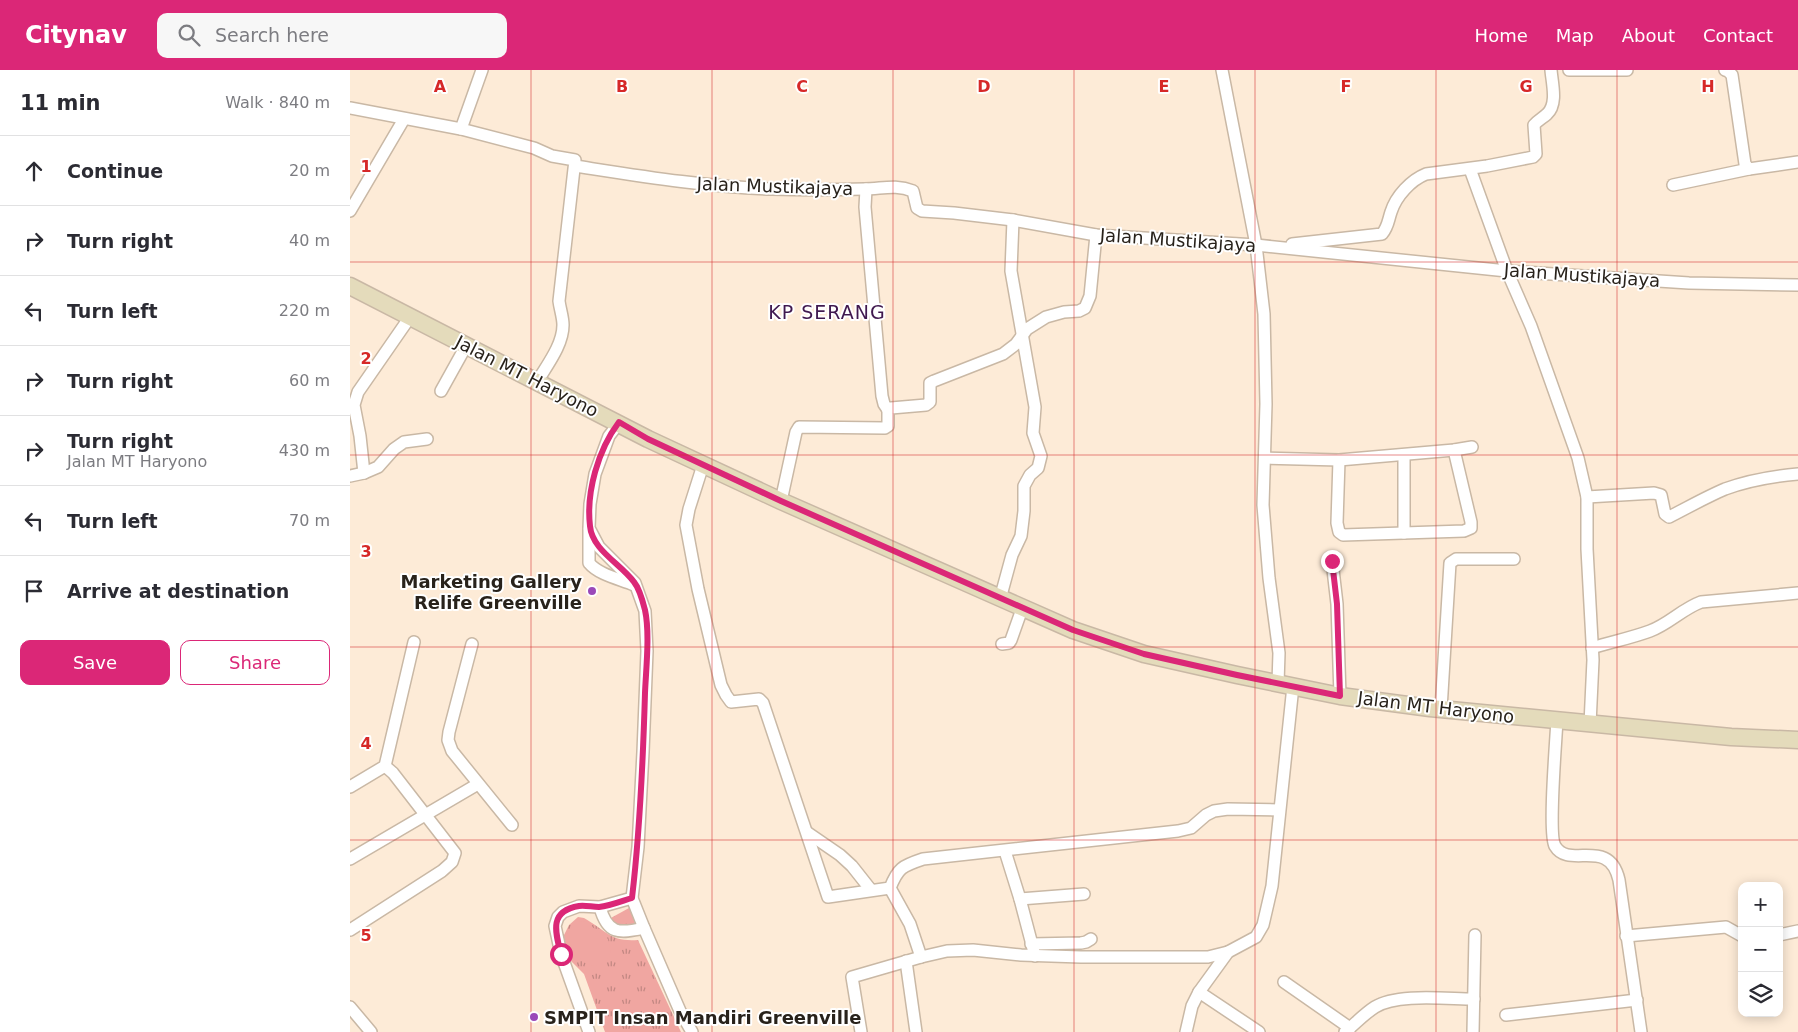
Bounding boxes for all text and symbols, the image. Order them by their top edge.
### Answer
search box [157,13,507,58]
text: Citynav [25,21,127,49]
icon: search [175,21,203,49]
text: Search here [215,24,329,46]
text: Home [1475,25,1528,46]
text: Map [1556,25,1594,46]
text: About [1622,25,1675,46]
text: Contact [1703,25,1773,46]
text: A [434,77,447,96]
text: B [616,77,628,96]
text: C [796,77,808,96]
text: D [977,77,991,96]
text: E [1159,77,1169,96]
text: F [1341,77,1351,96]
text: G [1519,77,1533,96]
text: H [1701,77,1715,96]
text: 11 min [20,91,101,115]
text: Walk · 840 m [225,93,330,112]
icon: ahead [20,157,48,185]
text: 1 [360,157,372,176]
text: Continue [67,160,163,182]
text: 20 m [289,161,330,180]
street label: Jalan Mustikajaya [695,173,854,199]
street label: Jalan Mustikajaya [1098,224,1257,256]
icon: right [20,227,48,255]
text: Turn right [67,230,173,252]
text: 40 m [289,231,330,250]
street label: Jalan Mustikajaya [1502,259,1661,291]
icon: left [20,297,48,325]
text: Turn left [67,300,158,322]
text: 220 m [279,301,330,320]
district label: KP SERANG [768,301,886,323]
street label: Jalan MT Haryono [451,330,602,421]
text: 2 [360,349,372,368]
icon: right [20,367,48,395]
text: Turn right [67,370,173,392]
text: 60 m [289,371,330,390]
text: Turn right [67,430,173,452]
icon: right [20,437,48,465]
text: 430 m [279,441,330,460]
text: Jalan MT Haryono [67,452,207,471]
icon: left [20,507,48,535]
text: Turn left [67,510,158,532]
text: 70 m [289,511,330,530]
text: 3 [360,542,372,561]
route end [1321,550,1344,573]
place label: Marketing Gallery Relife Greenville [401,571,582,613]
icon: arrive [20,577,48,605]
text: Arrive at destination [67,580,289,602]
marker: Marketing Gallery Relife Greenville [586,585,598,597]
button: Save [20,640,170,685]
button: Share [180,640,330,685]
street label: Jalan MT Haryono [1355,687,1516,727]
text: 4 [360,734,372,753]
map controls [1738,882,1783,1017]
button: + [1738,882,1783,927]
text: 5 [360,926,372,945]
button: − [1738,927,1783,972]
route start [550,943,573,966]
button: layers [1738,972,1783,1017]
place label: SMPIT Insan Mandiri Greenville [544,1007,861,1028]
marker: SMPIT Insan Mandiri Greenville [528,1011,540,1023]

